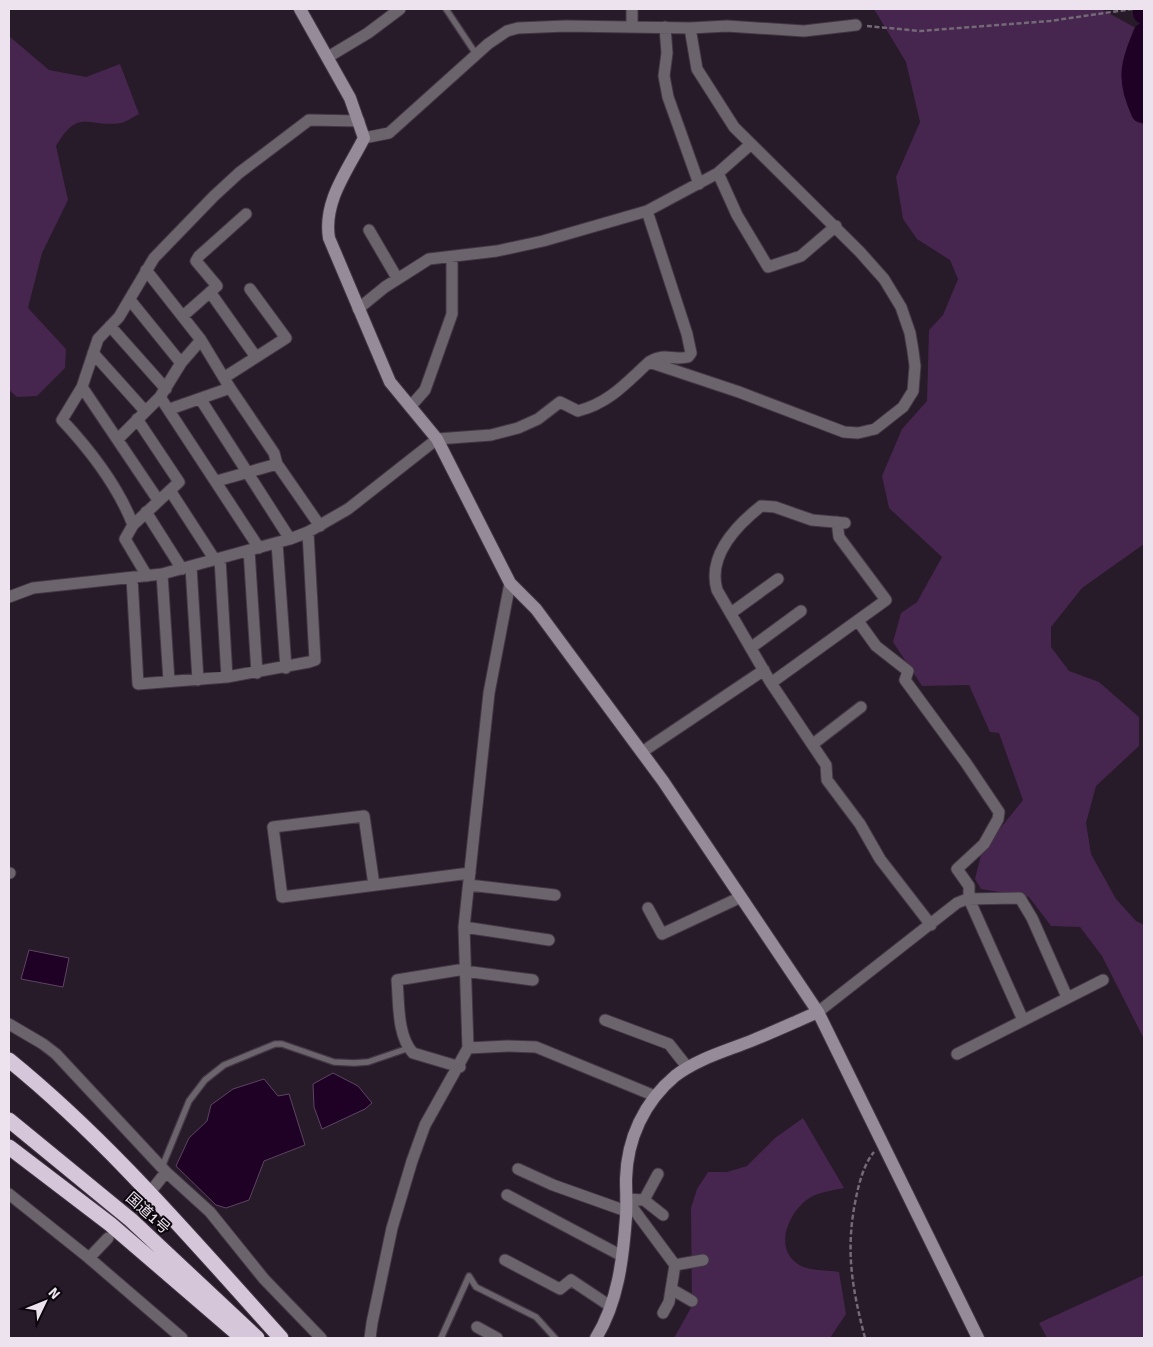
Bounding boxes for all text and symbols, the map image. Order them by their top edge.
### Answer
street label: 国道1号 [122,1189,174,1237]
north arrow [20,1277,70,1327]
text: N [45,1284,64,1303]

